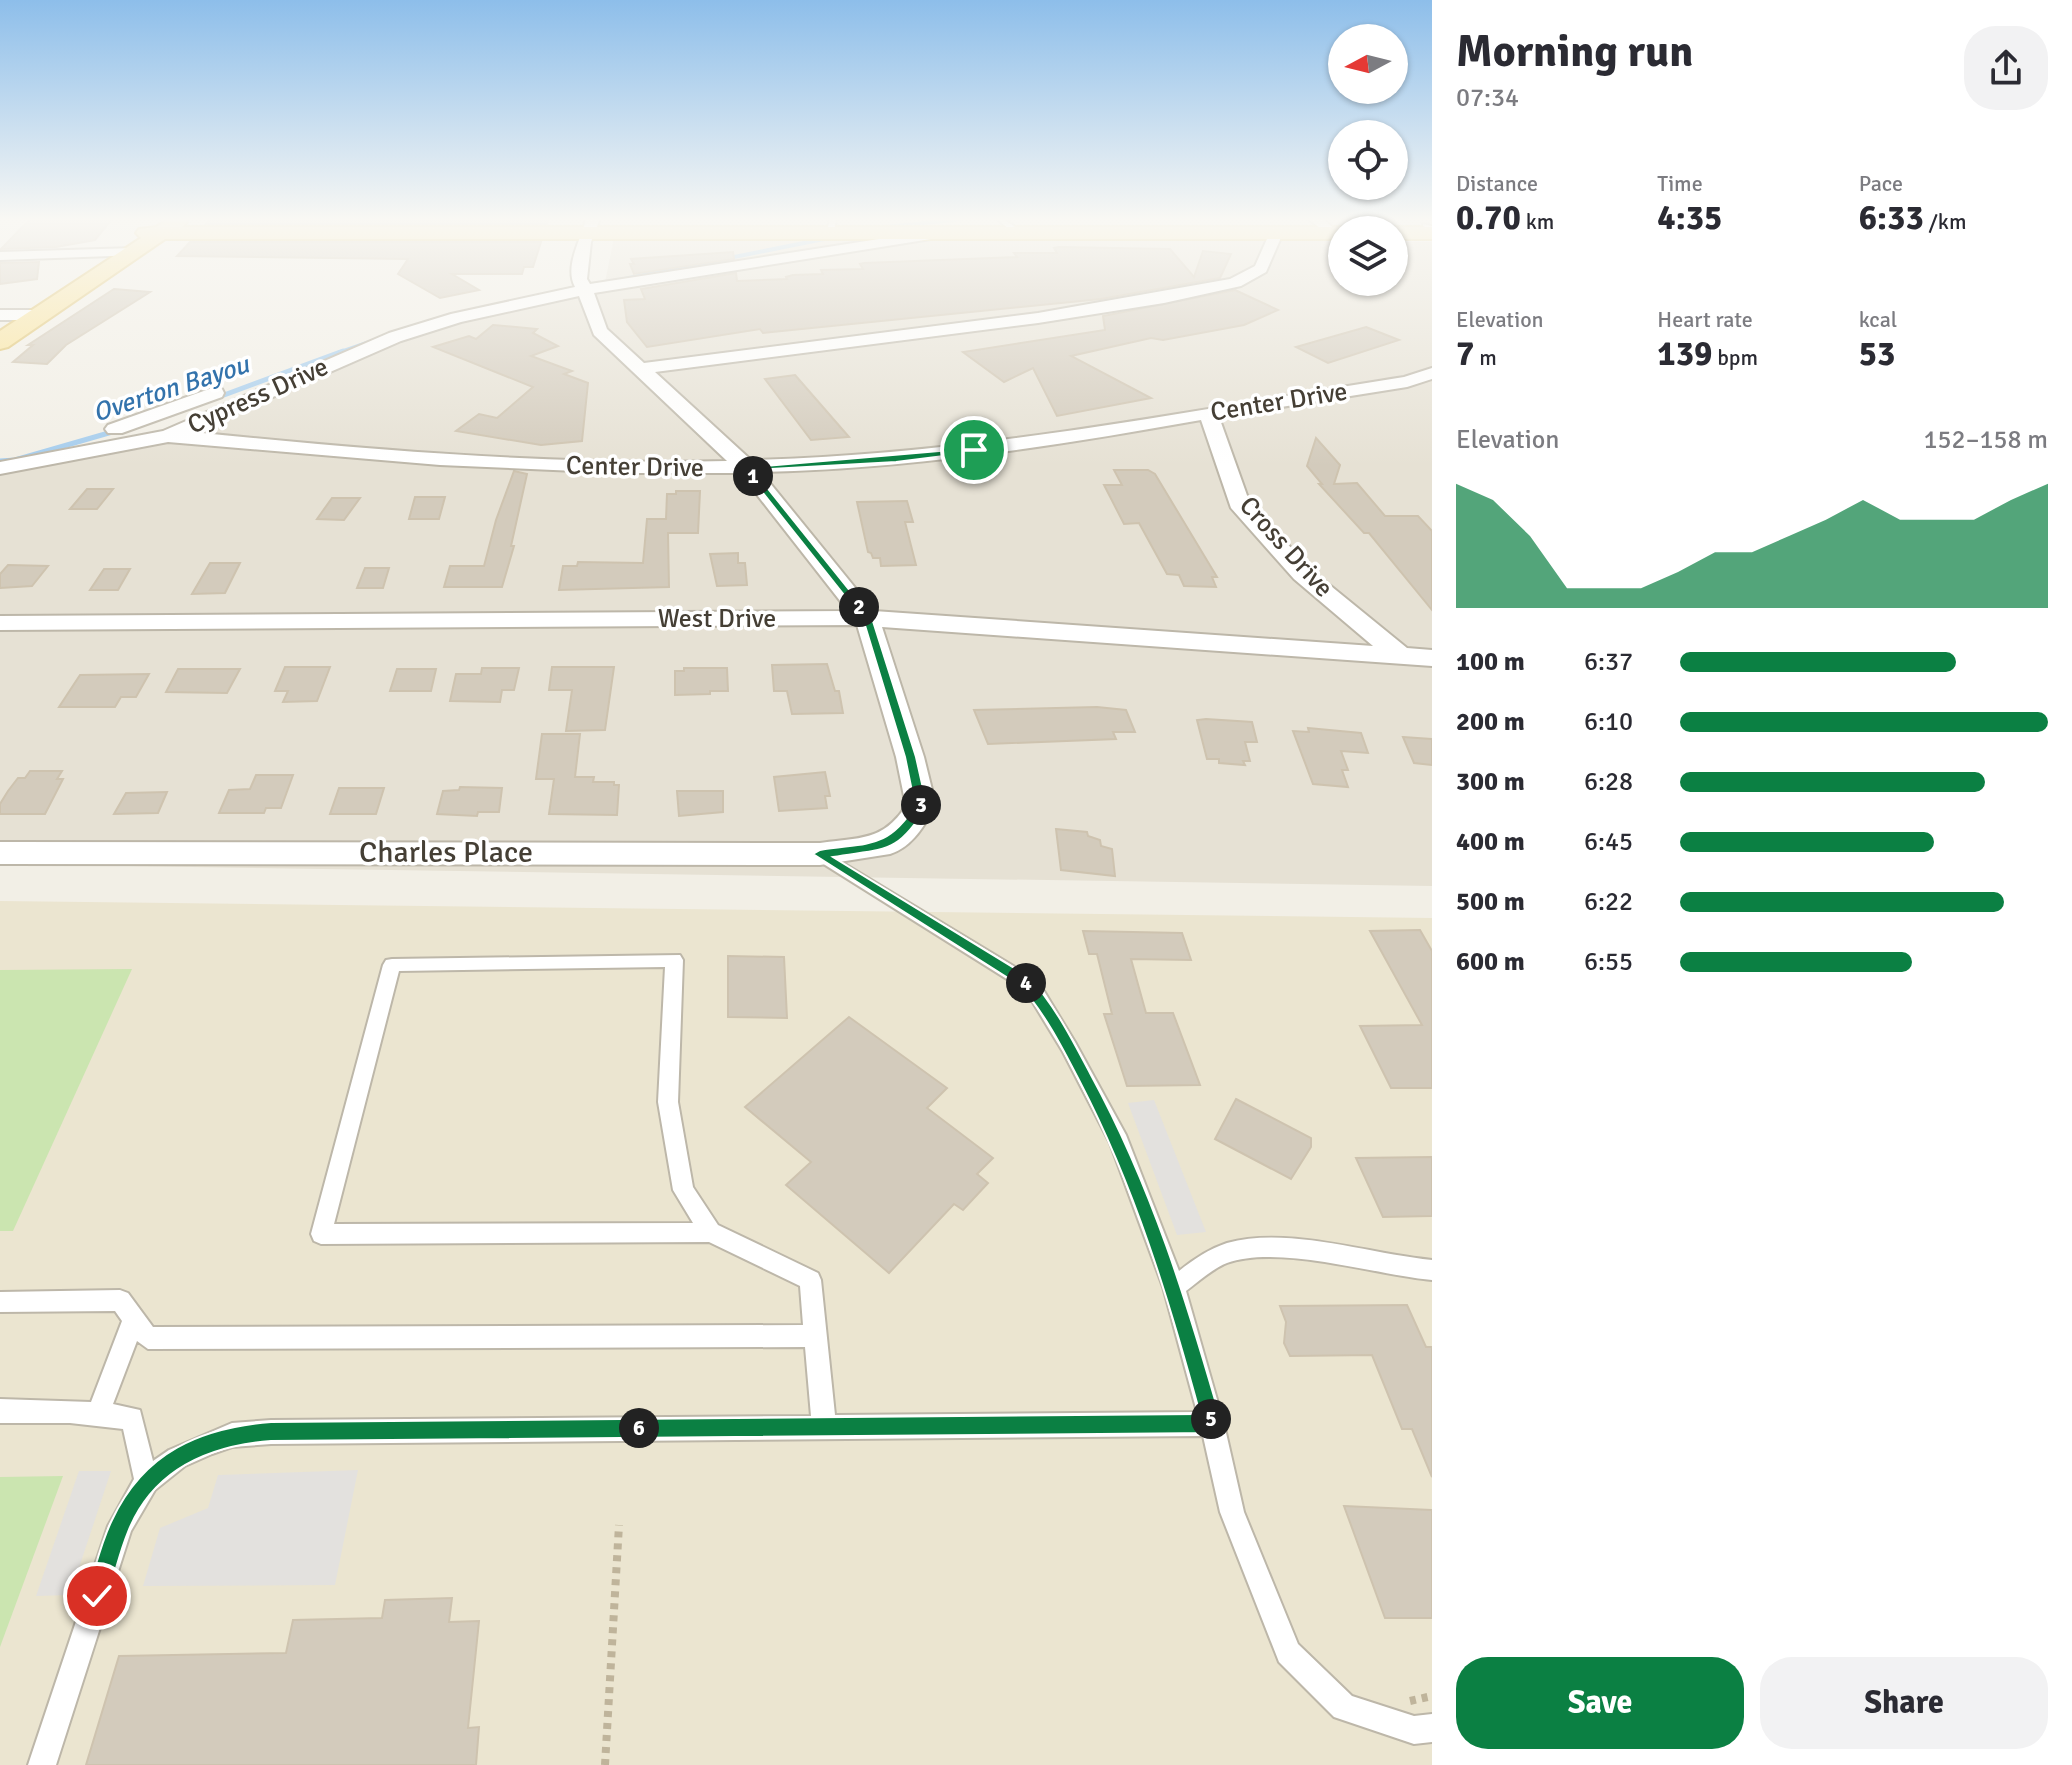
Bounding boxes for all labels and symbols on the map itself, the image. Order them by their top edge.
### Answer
north arrow [1328,24,1408,104]
water label: Overton Bayou [89,348,255,429]
street label: Cypress Drive [183,351,333,441]
street label: Center Drive [1208,375,1350,429]
pin [940,416,1008,484]
street label: Center Drive [566,450,704,484]
pin: 1 [733,456,773,496]
street label: Cross Drive [1232,490,1340,604]
pin: 2 [839,587,879,627]
street label: West Drive [658,603,776,635]
pin: 3 [901,785,941,825]
street label: Charles Place [359,834,533,871]
pin: 4 [1006,963,1046,1003]
pin: 5 [1191,1399,1231,1439]
pin: 6 [619,1408,659,1448]
pin [63,1562,131,1630]

